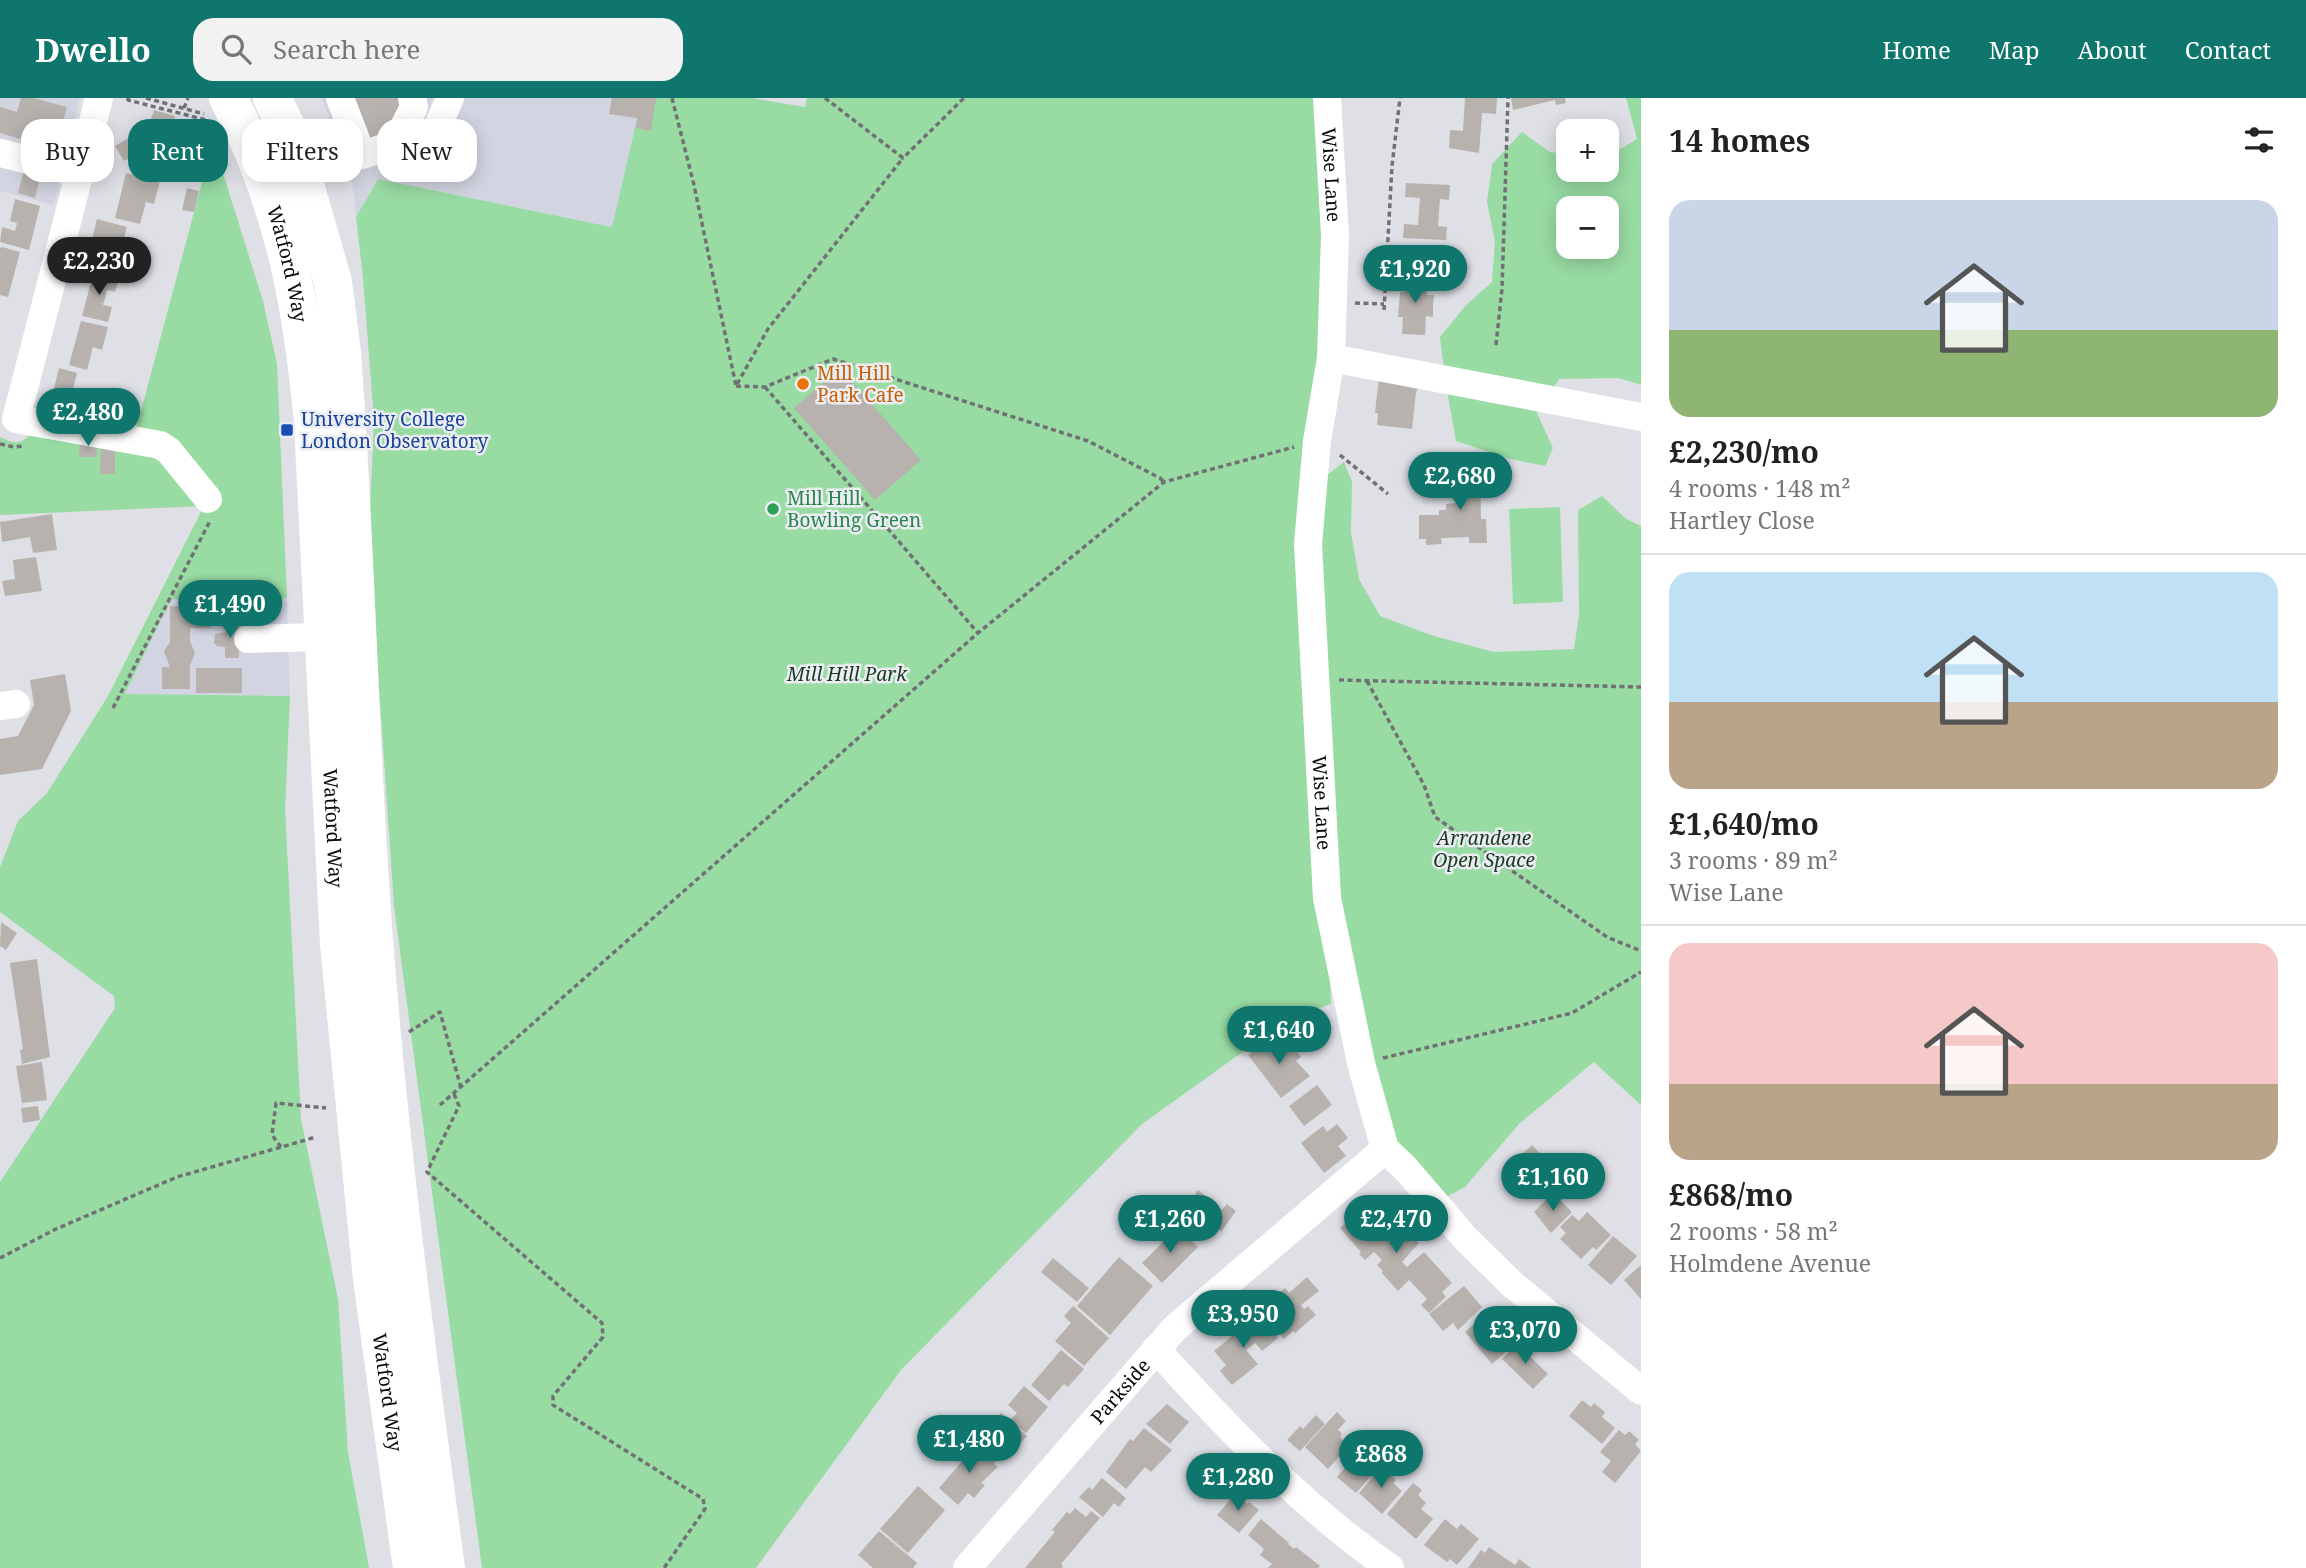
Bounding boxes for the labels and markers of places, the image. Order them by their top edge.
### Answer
pin: £2,230 [42,238,156,297]
pin: £1,920 [1358,246,1472,305]
place label: Mill Hill Park Cafe [817,360,904,408]
marker: Mill Hill Park Cafe [795,376,811,392]
pin: £2,480 [31,388,145,448]
place label: University College London Observatory [301,406,489,454]
marker: University College London Observatory [279,422,295,438]
pin: £2,680 [1403,452,1517,512]
place label: Mill Hill Bowling Green [787,485,921,533]
marker: Mill Hill Bowling Green [765,501,781,517]
pin: £1,490 [173,580,287,640]
pin: £1,640 [1222,1006,1336,1066]
pin: £1,160 [1496,1154,1610,1213]
pin: £1,260 [1113,1196,1227,1255]
pin: £2,470 [1339,1196,1453,1255]
pin: £3,950 [1186,1290,1300,1350]
pin: £3,070 [1468,1306,1582,1366]
pin: £1,480 [912,1416,1026,1475]
pin: £868 [1340,1430,1422,1490]
pin: £1,280 [1181,1454,1295,1513]

